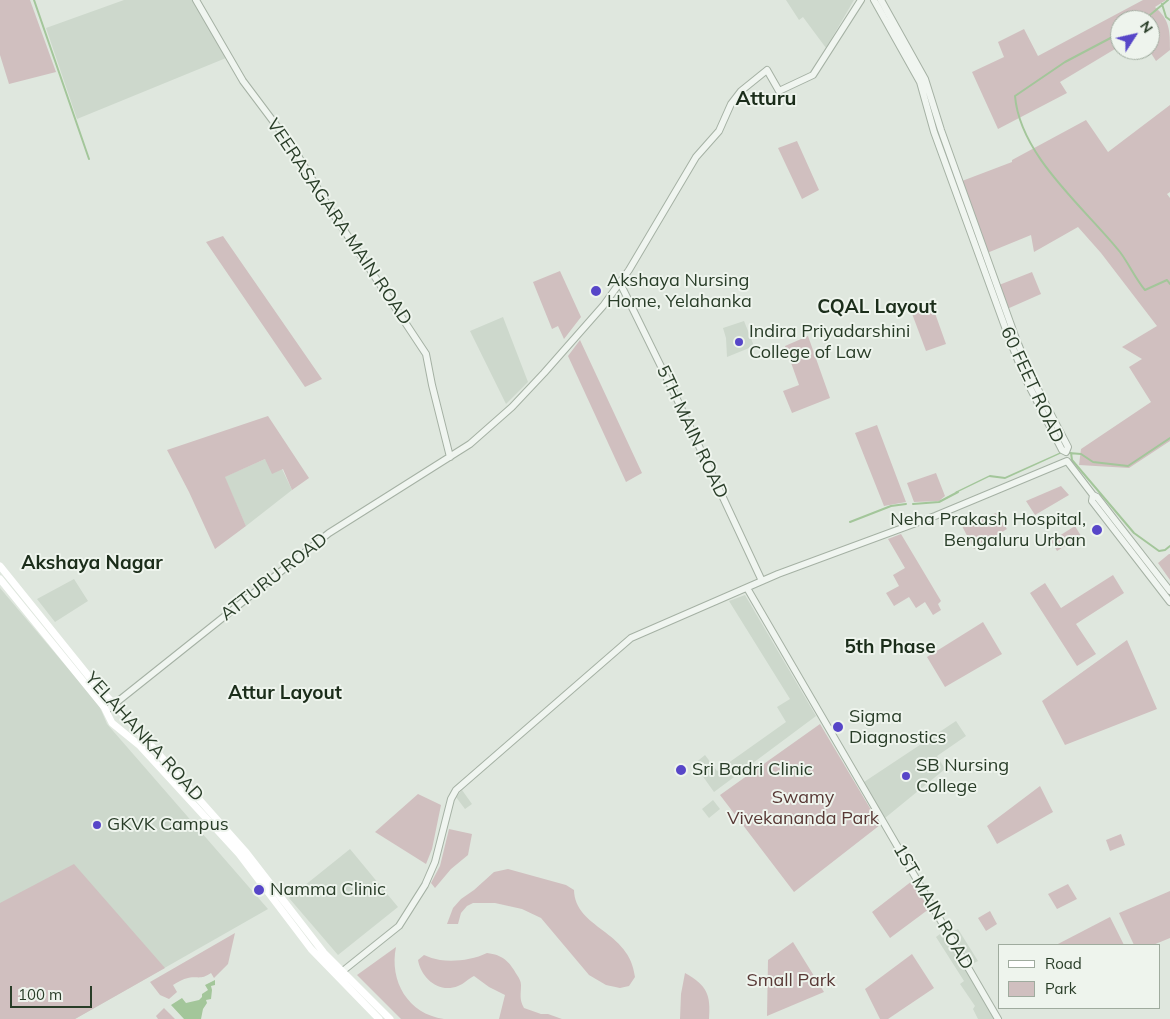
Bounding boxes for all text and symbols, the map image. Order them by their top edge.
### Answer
north arrow [1110,10,1160,60]
text: N [1136,17,1157,36]
district label: Atturu [736,87,796,111]
street label: VEERASAGARA MAIN ROAD [262,115,416,329]
place label: Akshaya Nursing Home, Yelahanka [607,270,752,312]
marker: Akshaya Nursing Home, Yelahanka [589,284,603,298]
district label: CQAL Layout [817,296,937,318]
place label: Indira Priyadarshini College of Law [749,321,910,364]
street label: 60 FEET ROAD [996,324,1068,446]
marker: Indira Priyadarshini College of Law [733,336,745,348]
street label: 5TH MAIN ROAD [652,362,732,502]
place label: Neha Prakash Hospital, Bengaluru Urban [890,509,1086,552]
marker: Neha Prakash Hospital, Bengaluru Urban [1090,523,1104,537]
street label: ATTURU ROAD [216,528,332,626]
district label: Akshaya Nagar [21,552,163,574]
district label: 5th Phase [844,636,936,658]
street label: YELAHANKA ROAD [80,668,208,806]
district label: Attur Layout [228,682,342,704]
place label: Sigma Diagnostics [849,706,946,749]
marker: Sigma Diagnostics [831,720,845,734]
place label: SB Nursing College [916,755,1009,798]
place label: Sri Badri Clinic [692,759,813,781]
marker: Sri Badri Clinic [674,763,688,777]
marker: SB Nursing College [900,770,912,782]
park label: Swamy Vivekananda Park [727,787,879,830]
place label: GKVK Campus [107,814,229,836]
marker: GKVK Campus [91,819,103,831]
street label: 1ST MAIN ROAD [888,840,978,974]
place label: Namma Clinic [270,879,386,901]
marker: Namma Clinic [252,883,266,897]
legend [998,944,1160,1009]
text: Road [1045,954,1082,973]
park label: Small Park [747,970,835,992]
scale bar [12,976,95,1008]
text: Park [1045,979,1077,998]
text: 100 m [18,985,62,1004]

